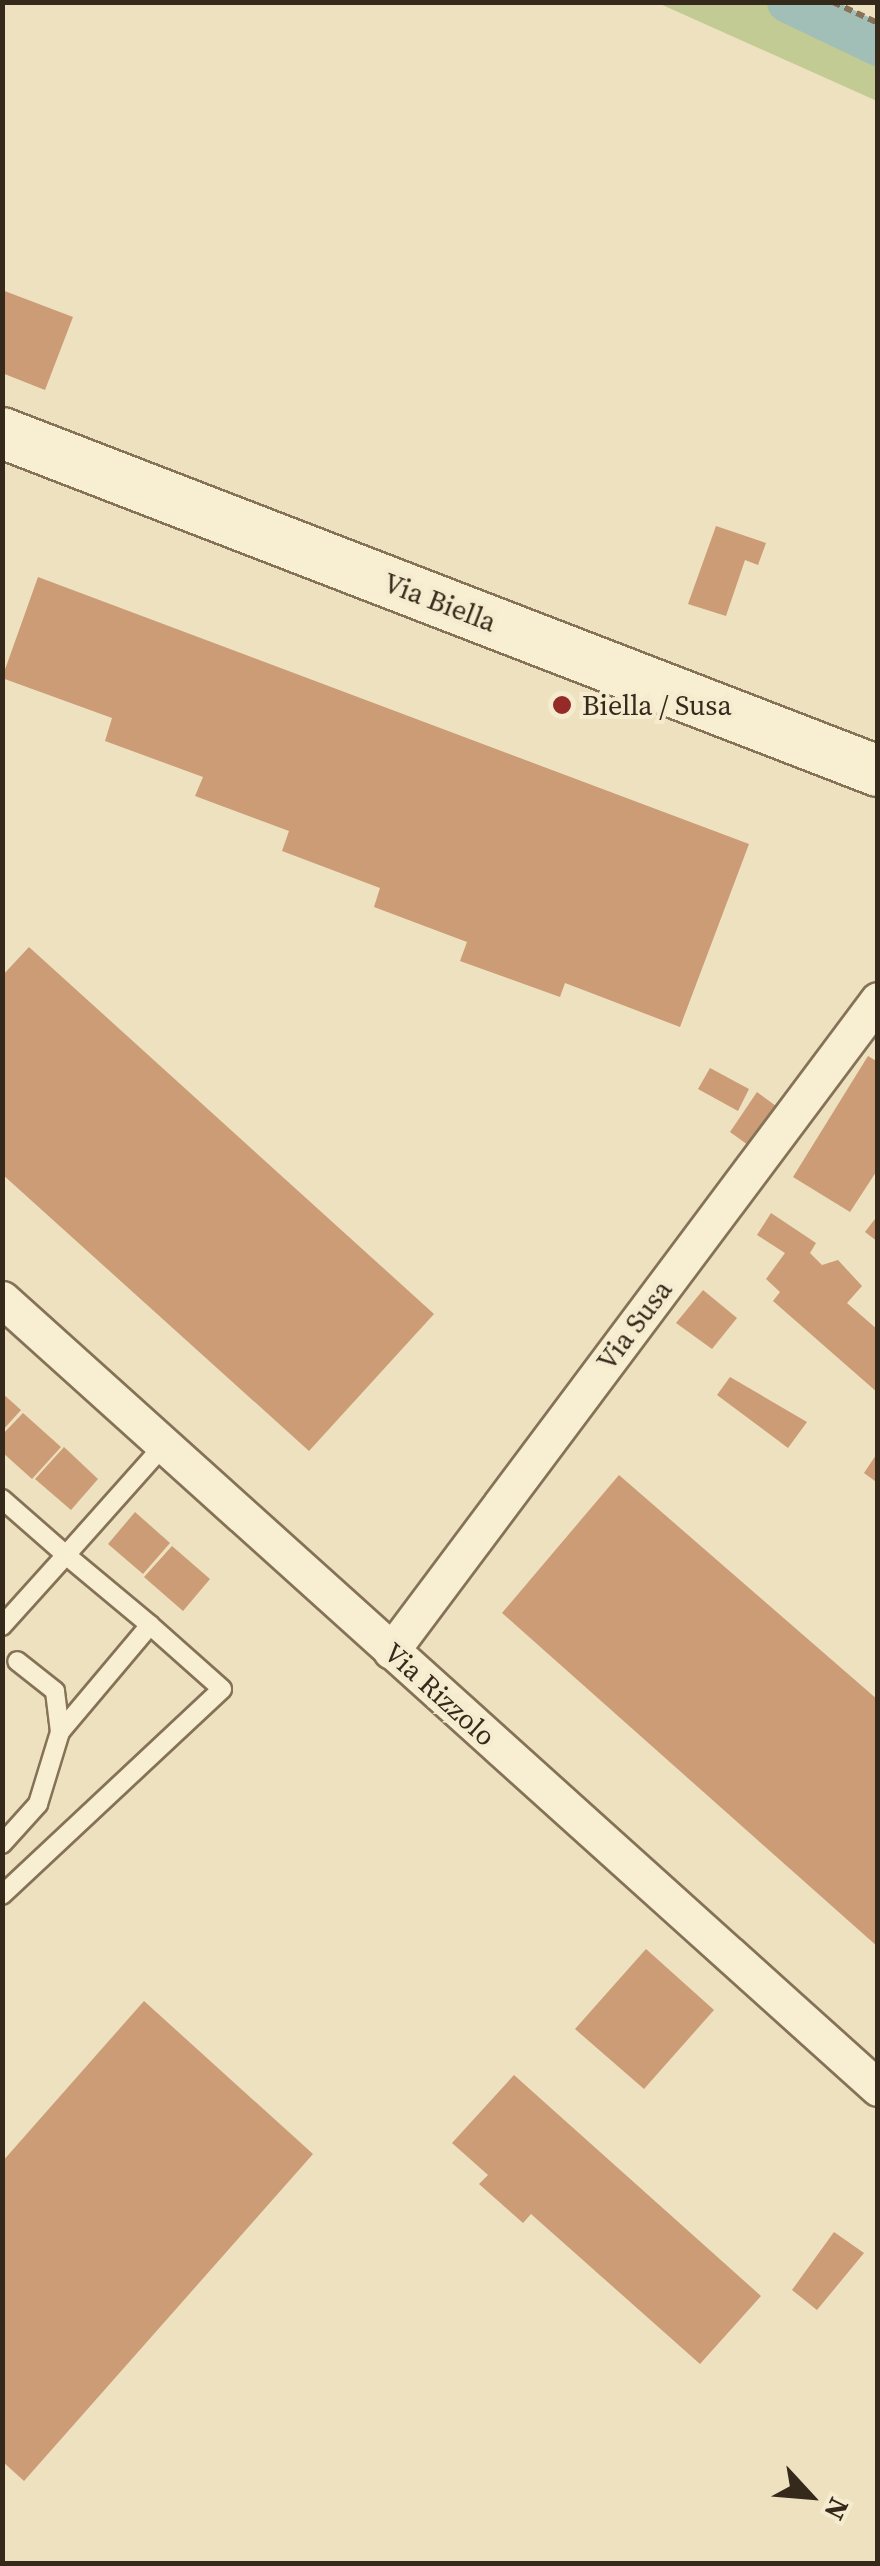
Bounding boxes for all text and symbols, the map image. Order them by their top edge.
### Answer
street label: Via Biella [379,565,501,639]
place label: Biella / Susa [582,688,732,722]
marker: Biella / Susa [551,694,573,716]
street label: Via Susa [589,1273,679,1377]
street label: Via Rizzolo [377,1635,503,1753]
north arrow [760,2446,860,2546]
text: N [815,2492,859,2527]

